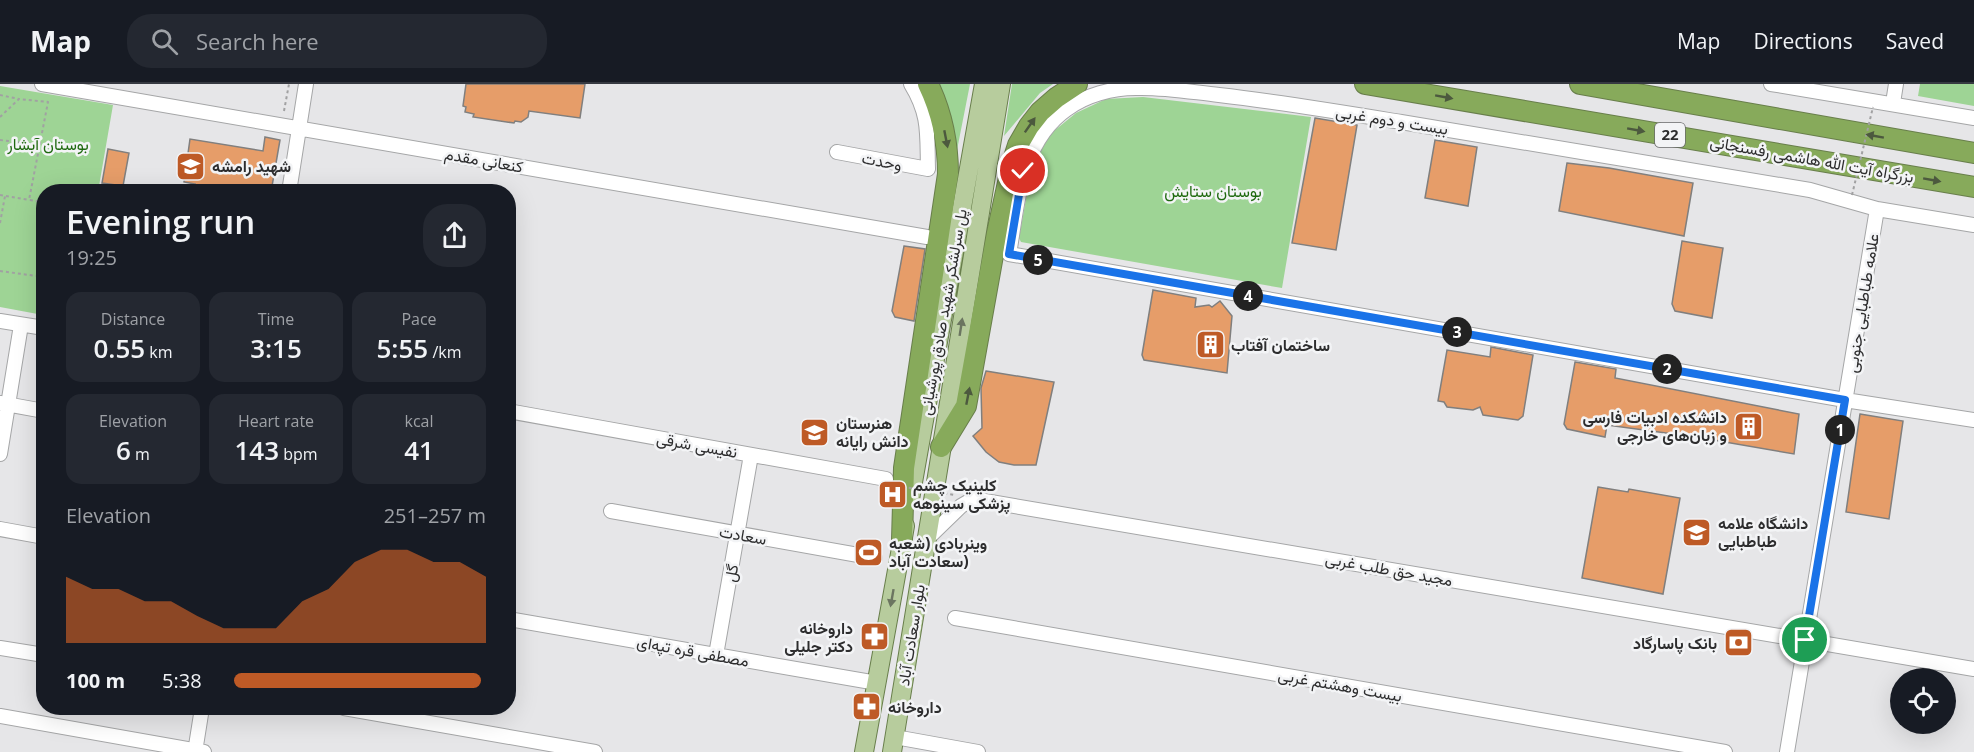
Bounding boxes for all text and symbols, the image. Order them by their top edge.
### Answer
search box [127,14,547,68]
text: Map [30,22,91,60]
icon: search [148,25,181,58]
text: Search here [196,26,319,56]
text: Map [1677,27,1720,55]
text: Directions [1753,27,1853,55]
text: Saved [1886,27,1944,55]
one-way arrow [1434,93,1453,102]
street label: بیست و دوم غربی [1334,100,1450,140]
one-way arrow [1024,118,1036,134]
road number: 22 [1655,123,1685,147]
one-way arrow [1627,125,1646,134]
one-way arrow [941,130,950,149]
street label: بزرگراه آیت الله هاشمی رفسنجانی [1708,130,1916,188]
one-way arrow [1865,131,1884,140]
park label: بوستان آبشار [6,133,89,155]
street label: کنعانی مقدم [443,142,525,178]
pin [997,145,1048,196]
street label: وحدت [860,146,904,176]
school or university icon: شهید رامشه [175,150,207,182]
icon: check [1006,154,1039,187]
place label: شهید رامشه [212,155,291,177]
one-way arrow [1922,175,1941,184]
park label: بوستان ستایش [1164,180,1262,202]
text: Evening run [66,199,255,244]
button: share [423,204,486,267]
street label: پل سرلشکر شهید صادق پورشیانی [914,207,973,417]
street label: علامه طباطبایی جنوبی [1840,232,1884,374]
text: 19:25 [66,244,117,271]
pin: 5 [1023,245,1053,275]
text: 5 [1033,249,1043,271]
pin: 4 [1233,281,1263,311]
text: 4 [1243,285,1253,307]
text: Distance [101,308,165,330]
text: Time [258,308,294,330]
text: Pace [401,308,437,330]
pin: 3 [1442,317,1472,347]
one-way arrow [957,318,966,337]
text: 3 [1452,321,1462,343]
building icon: ساختمان آفتاب [1194,329,1226,361]
text: 0.55 [93,330,145,366]
text: 3:15 [250,330,302,366]
text: 5:55 [377,330,428,366]
place label: ساختمان آفتاب [1231,334,1330,356]
text: km [145,341,173,363]
text: /km [428,341,461,363]
pin: 2 [1652,354,1682,384]
text: 2 [1662,358,1672,380]
one-way arrow [964,386,973,405]
place label: دانشکده ادبیات فارسی و زبان‌های خارجی [1582,406,1727,446]
text: Elevation [99,410,167,432]
text: Heart rate [238,410,314,432]
text: kcal [405,410,434,432]
building icon: دانشکده ادبیات فارسی و زبان‌های خارجی [1732,410,1764,442]
place label: هنرستان دانش رایانه [836,412,909,452]
pin: 1 [1825,415,1855,445]
school or university icon: هنرستان دانش رایانه [799,416,831,448]
text: 1 [1835,419,1845,441]
street label: نفیسی شرقی [655,427,739,463]
text: 6 [116,432,131,468]
text: 143 [234,432,279,468]
text: 41 [404,432,434,468]
text: m [131,443,150,465]
text: bpm [279,443,318,465]
place label: کلینیک چشم پزشکی سینوهه [913,474,1011,515]
hospital icon: کلینیک چشم پزشکی سینوهه [876,478,908,510]
text: Elevation [66,502,151,529]
text: 251–257 m [384,502,486,529]
place label: دانشگاه علامه طباطبایی [1718,512,1808,552]
school or university icon: دانشگاه علامه طباطبایی [1681,516,1713,548]
street label: سعادت [718,520,768,550]
place label: وینربادی (شعبه سعادت آباد) [889,532,987,572]
sports icon: وینربادی (شعبه سعادت آباد) [852,536,884,568]
street label: مجید حق طلب غربی [1324,547,1454,591]
street label: گل [719,562,743,584]
street label: بلوار سعادت آباد [892,583,930,687]
one-way arrow [887,588,896,607]
pin [1779,614,1830,665]
place label: داروخانه دکتر جلیلی [784,617,853,657]
pharmacy icon: داروخانه دکتر جلیلی [858,621,890,653]
icon: arrive [1788,623,1821,656]
bank icon: بانک پاسارگاد [1722,627,1754,659]
street label: مصطفی قره تپه‌ای [635,630,751,673]
place label: بانک پاسارگاد [1633,632,1717,655]
street label: بیست وهشتم غربی [1276,663,1404,707]
text: 100 m [66,667,125,694]
text: 5:38 [162,667,202,694]
map controls [1890,668,1956,734]
button: locate [1890,668,1956,734]
pharmacy icon: داروخانه [851,691,883,723]
place label: داروخانه [888,696,942,718]

